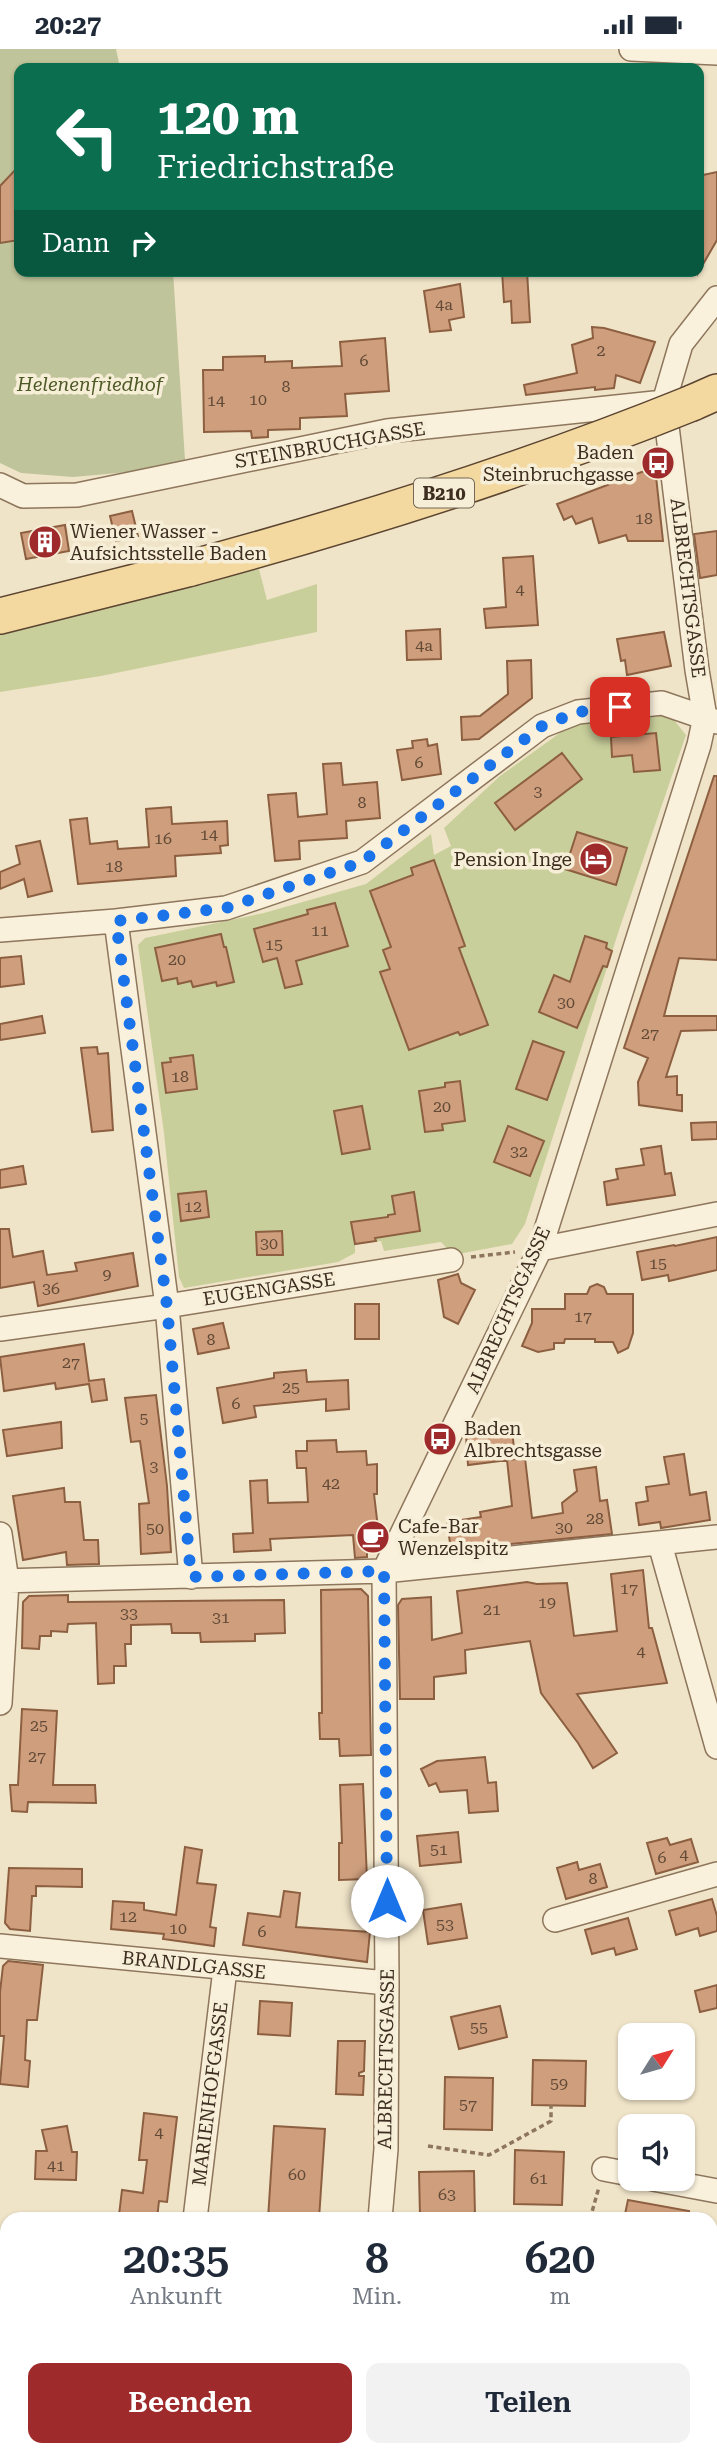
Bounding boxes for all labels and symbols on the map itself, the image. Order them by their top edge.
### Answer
house number: 4a [435,295,453,314]
house number: 2 [597,341,606,360]
house number: 6 [360,351,369,370]
park label: Helenenfriedhof [16,373,165,396]
house number: 8 [282,377,291,396]
house number: 10 [249,390,267,409]
house number: 14 [207,391,225,410]
street label: STEINBRUCHGASSE [233,417,427,473]
place label: Baden Steinbruchgasse [483,441,634,486]
bus stop icon: Baden Steinbruchgasse [639,444,677,482]
road number: B210 [414,479,474,507]
street label: ALBRECHTSGASSE [666,497,710,679]
house number: 18 [635,509,653,528]
place label: Wiener Wasser - Aufsichtsstelle Baden [70,520,267,565]
building icon: Wiener Wasser - Aufsichtsstelle Baden [26,523,64,561]
house number: 4 [516,580,525,599]
house number: 4a [415,636,433,655]
pin [590,677,650,737]
house number: 6 [415,753,424,772]
house number: 3 [534,782,543,801]
house number: 8 [358,793,367,812]
house number: 14 [200,825,218,844]
house number: 16 [154,829,172,848]
hotel icon: Pension Inge [577,840,615,878]
place label: Pension Inge [454,848,572,871]
house number: 18 [105,857,123,876]
house number: 11 [311,921,329,940]
house number: 15 [265,935,283,954]
house number: 20 [168,950,186,969]
house number: 30 [557,993,575,1012]
house number: 27 [641,1024,659,1043]
house number: 18 [171,1067,189,1086]
house number: 20 [433,1097,451,1116]
house number: 32 [510,1142,528,1161]
house number: 12 [184,1197,202,1216]
street label: ALBRECHTSGASSE [461,1223,555,1397]
house number: 30 [260,1234,278,1253]
house number: 15 [649,1254,667,1273]
house number: 9 [103,1265,112,1284]
street label: EUGENGASSE [201,1267,337,1311]
house number: 36 [42,1279,60,1298]
house number: 17 [574,1307,592,1326]
house number: 8 [207,1330,216,1349]
house number: 27 [62,1353,80,1372]
house number: 25 [282,1378,300,1397]
house number: 6 [232,1394,241,1413]
house number: 5 [140,1409,149,1428]
place label: Baden Albrechtsgasse [464,1417,602,1462]
bus stop icon: Baden Albrechtsgasse [421,1420,459,1458]
house number: 3 [150,1457,159,1476]
house number: 42 [322,1474,340,1493]
house number: 28 [586,1509,604,1528]
place label: Cafe-Bar Wenzelspitz [398,1515,508,1560]
cafe icon: Cafe-Bar Wenzelspitz [354,1518,392,1556]
house number: 30 [555,1518,573,1537]
house number: 50 [146,1519,164,1538]
house number: 17 [620,1579,638,1598]
house number: 19 [538,1593,556,1612]
house number: 21 [483,1600,501,1619]
house number: 33 [120,1604,138,1623]
house number: 31 [212,1608,230,1627]
house number: 4 [637,1642,646,1661]
house number: 25 [30,1716,48,1735]
house number: 27 [28,1747,46,1766]
house number: 51 [430,1840,448,1859]
house number: 4 [680,1845,689,1864]
house number: 6 [658,1848,667,1867]
position arrow [350,1864,424,1938]
house number: 8 [589,1869,598,1888]
house number: 12 [119,1907,137,1926]
house number: 53 [436,1915,454,1934]
house number: 10 [169,1919,187,1938]
house number: 6 [258,1922,267,1941]
street label: BRANDLGASSE [121,1946,267,1984]
street label: ALBRECHTSGASSE [373,1968,399,2150]
street label: MARIENHOFGASSE [187,2001,233,2187]
house number: 55 [470,2018,488,2037]
north arrow [618,2023,695,2100]
house number: 59 [550,2074,568,2093]
house number: 57 [459,2095,477,2114]
house number: 4 [155,2123,164,2142]
house number: 41 [47,2156,65,2175]
house number: 60 [288,2165,306,2184]
house number: 61 [530,2169,548,2188]
house number: 63 [438,2185,456,2204]

